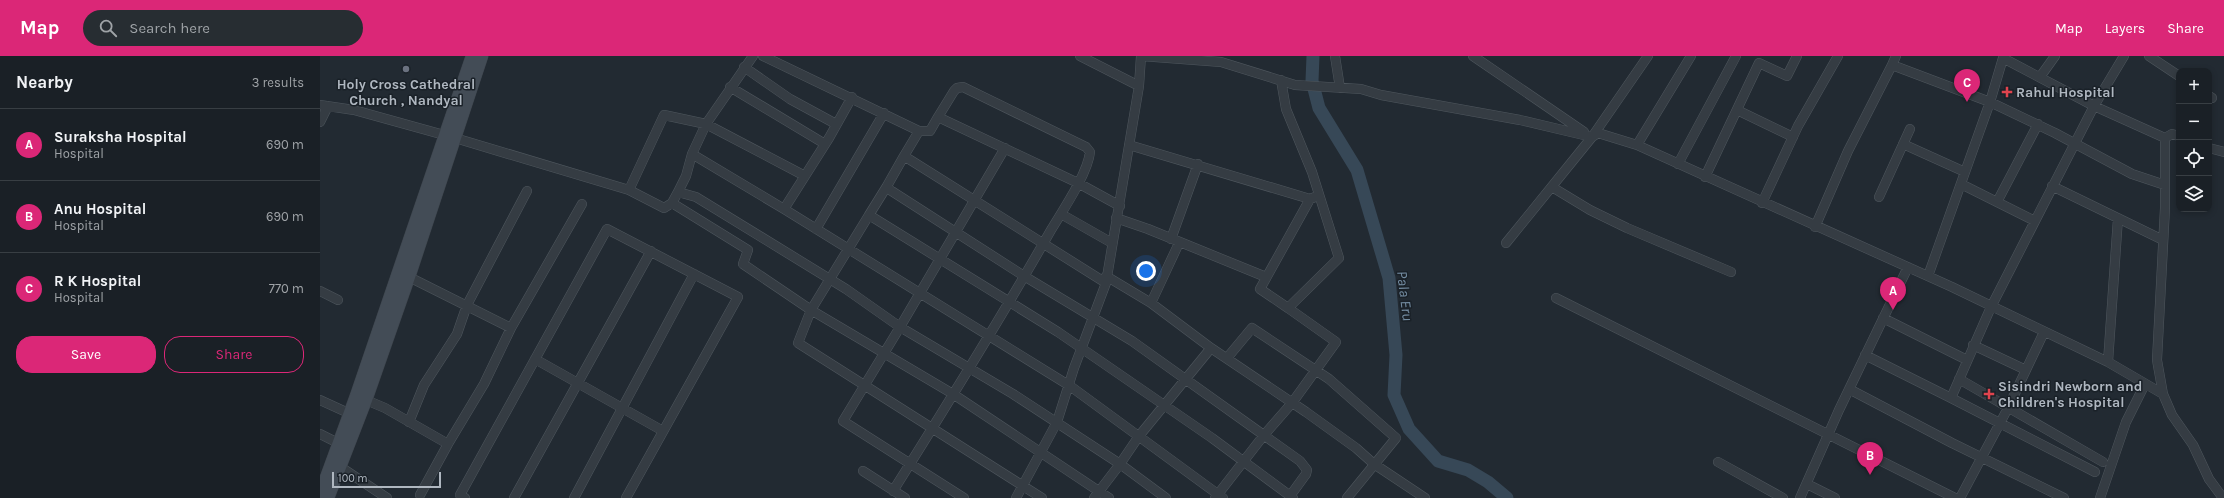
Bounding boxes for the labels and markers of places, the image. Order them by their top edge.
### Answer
marker: Holy Cross Cathedral Church , Nandyal [401,64,411,74]
pin: C [1954,69,1980,102]
place label: Holy Cross Cathedral Church , Nandyal [337,76,475,109]
place label: Rahul Hospital [2016,84,2115,101]
marker: Rahul Hospital [2001,86,2013,98]
pin: A [1880,277,1906,310]
place label: Sisindri Newborn and Children's Hospital [1998,378,2142,411]
marker: Sisindri Newborn and Children's Hospital [1983,388,1995,400]
pin: B [1857,442,1883,475]

